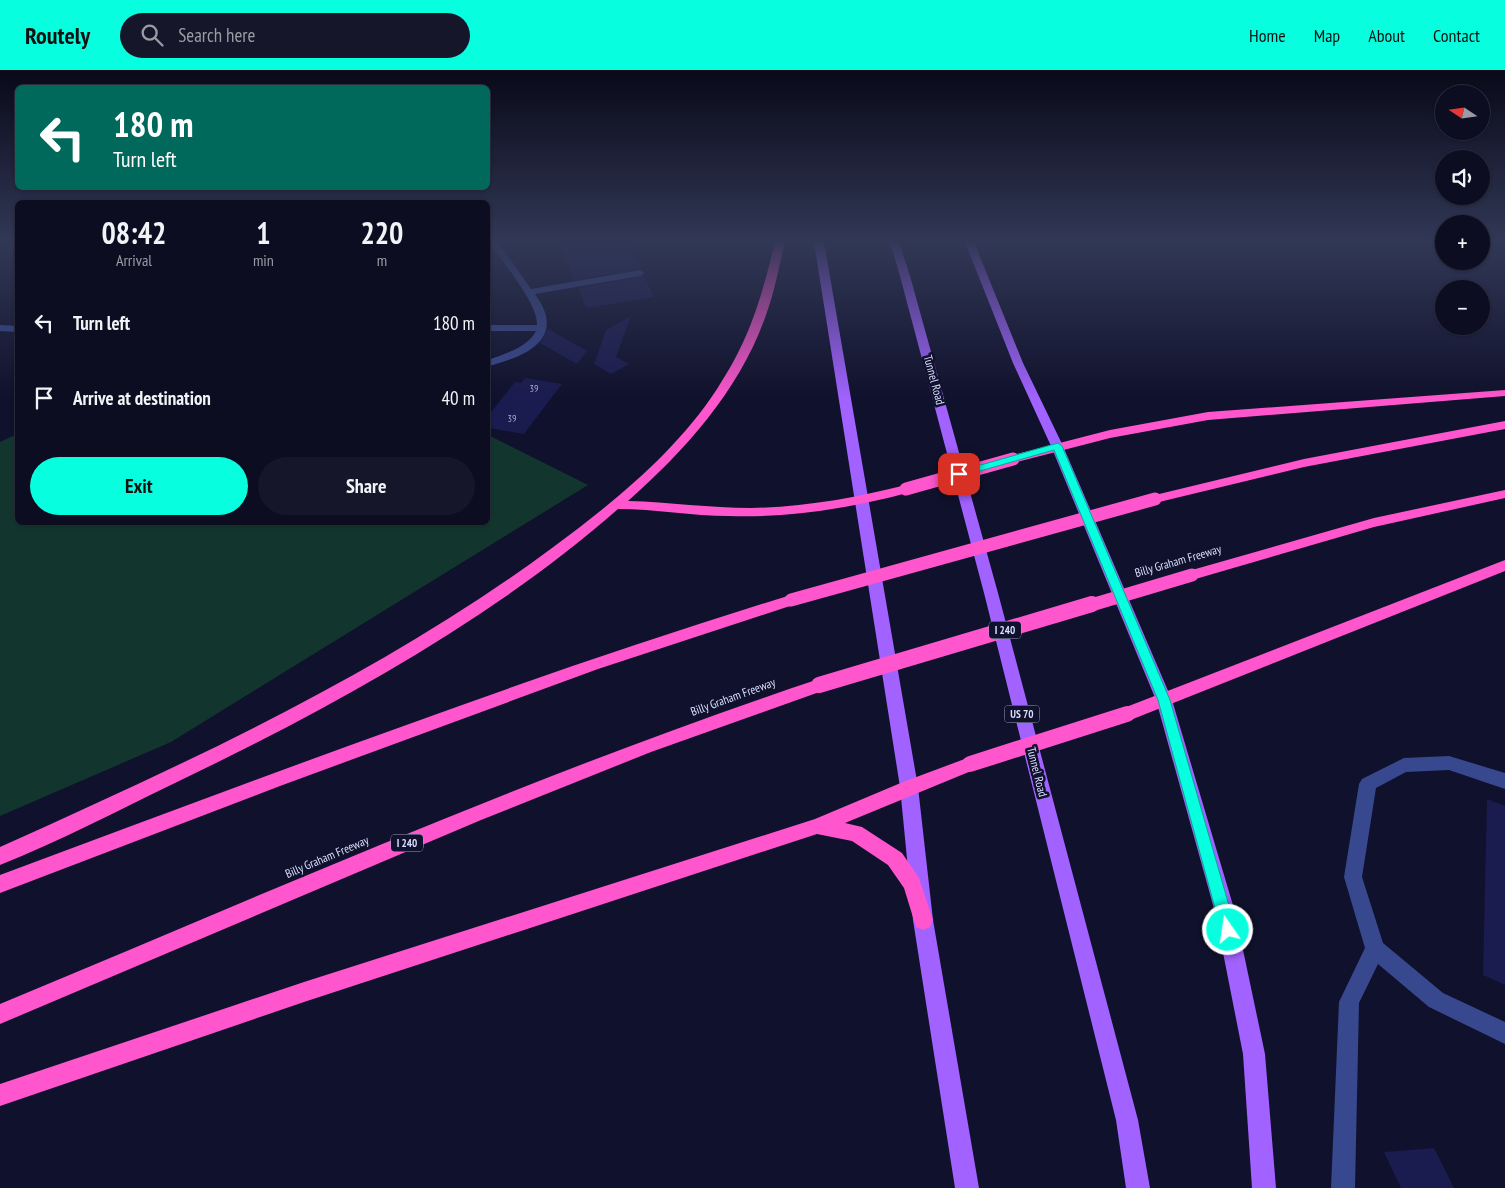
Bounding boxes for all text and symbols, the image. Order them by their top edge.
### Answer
search box [120,13,470,58]
text: Routely [25,20,90,51]
icon: search [138,21,166,49]
text: Search here [178,23,255,47]
text: Home [1249,24,1286,47]
text: Map [1314,24,1340,47]
text: About [1368,24,1405,47]
text: Contact [1433,24,1480,47]
north arrow [1435,85,1490,140]
map controls [1435,85,1490,335]
text: 180 m [113,101,194,147]
icon: left [30,105,95,170]
text: Turn left [113,145,177,173]
button: sound [1435,150,1490,205]
text: 08:42 [102,213,166,252]
text: 1 [256,213,271,252]
text: 220 [360,213,403,252]
button: + [1435,215,1490,270]
text: Arrival [116,250,152,270]
text: min [253,250,274,270]
text: m [377,250,387,270]
button: − [1435,280,1490,335]
icon: left [30,309,58,337]
text: Turn left [73,311,130,335]
text: 180 m [433,311,475,335]
street label: Tunnel Road [921,353,948,406]
house number: 39 [530,382,539,395]
icon: arrive [30,384,58,412]
text: Arrive at destination [73,386,211,410]
text: 40 m [442,386,475,410]
house number: 39 [508,412,517,425]
pin [938,453,980,495]
button: Exit [30,457,248,515]
button: Share [258,457,475,515]
icon: arrive [945,460,973,488]
street label: Billy Graham Freeway [1133,541,1223,580]
road number: I 240 [989,622,1021,638]
street label: Billy Graham Freeway [688,674,778,719]
road number: US 70 [1004,706,1040,722]
street label: Tunnel Road [1024,745,1051,798]
street label: Billy Graham Freeway [283,832,371,881]
road number: I 240 [391,834,423,851]
position arrow [1201,903,1253,955]

